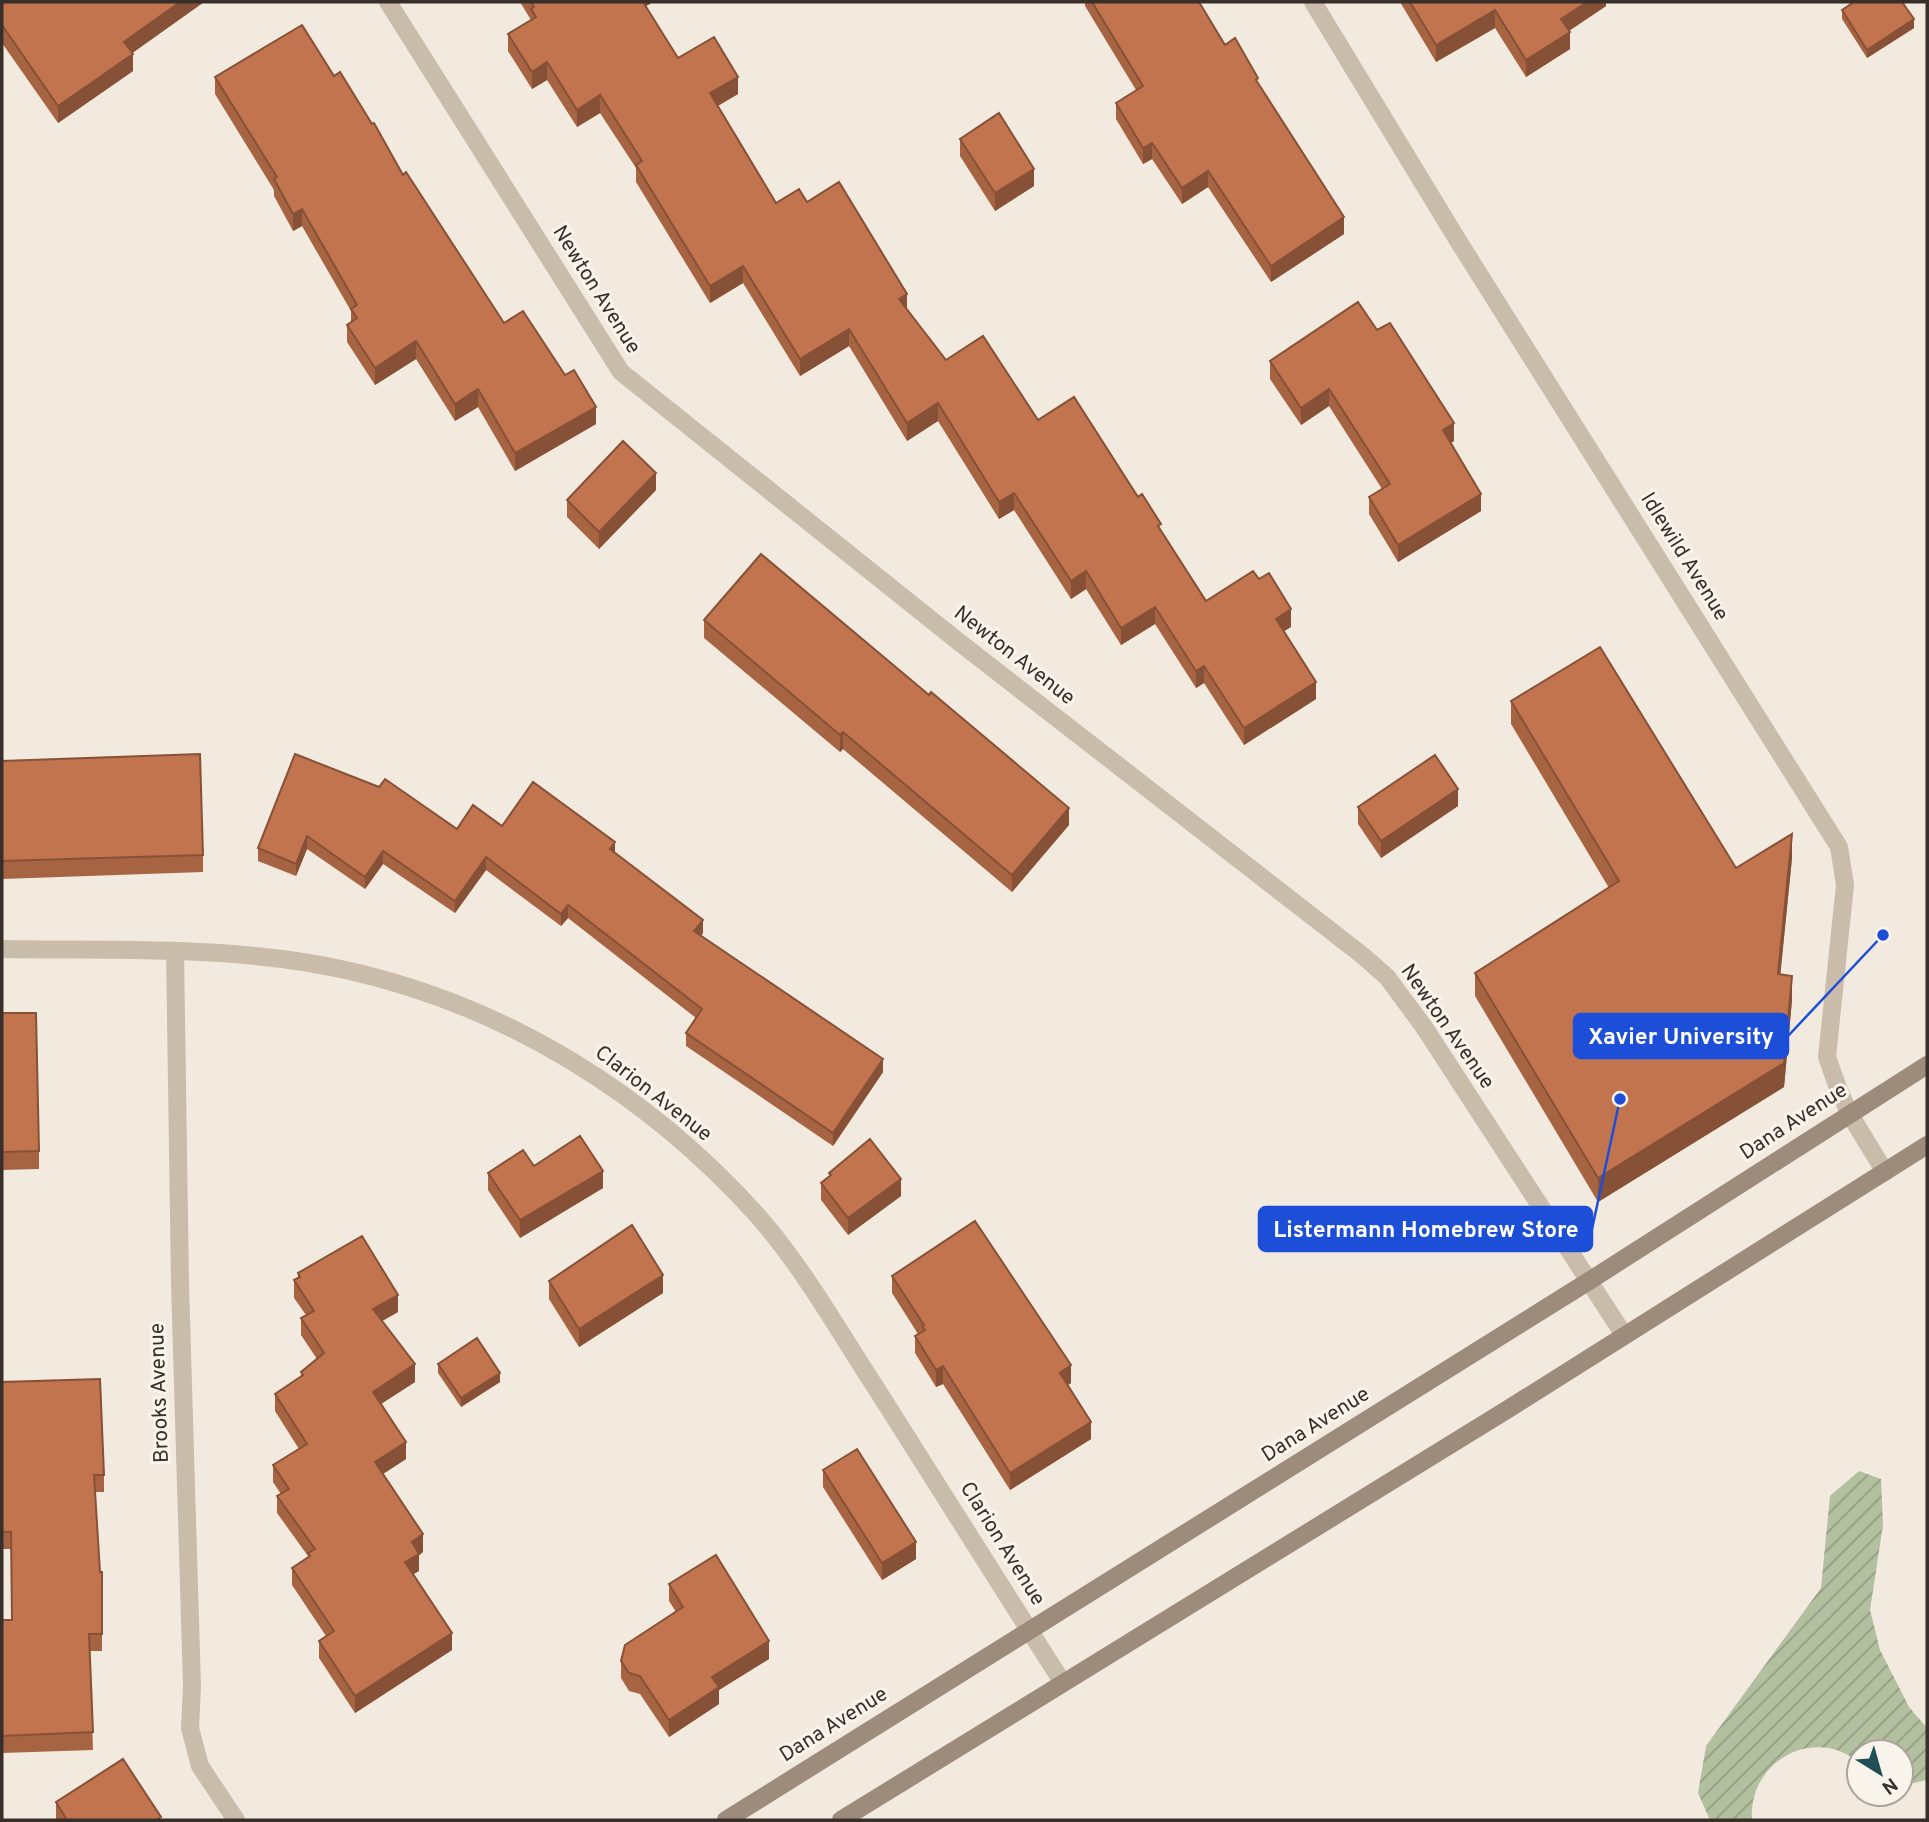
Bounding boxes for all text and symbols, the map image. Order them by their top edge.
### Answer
street label: Newton Avenue [546,221,646,359]
street label: Idlewild Avenue [1634,488,1734,626]
street label: Newton Avenue [948,600,1080,712]
street label: Newton Avenue [1394,959,1500,1095]
callout: Xavier University [1574,1014,1788,1058]
text: Xavier University [1588,1024,1774,1053]
street label: Clarion Avenue [589,1040,717,1148]
street label: Dana Avenue [1735,1077,1853,1167]
callout: Listermann Homebrew Store [1259,1207,1592,1251]
text: Listermann Homebrew Store [1273,1217,1579,1246]
street label: Brooks Avenue [144,1323,176,1463]
street label: Dana Avenue [1257,1381,1375,1469]
street label: Clarion Avenue [953,1477,1051,1611]
street label: Dana Avenue [775,1681,893,1769]
north arrow [1845,1738,1915,1808]
text: N [1876,1771,1902,1799]

